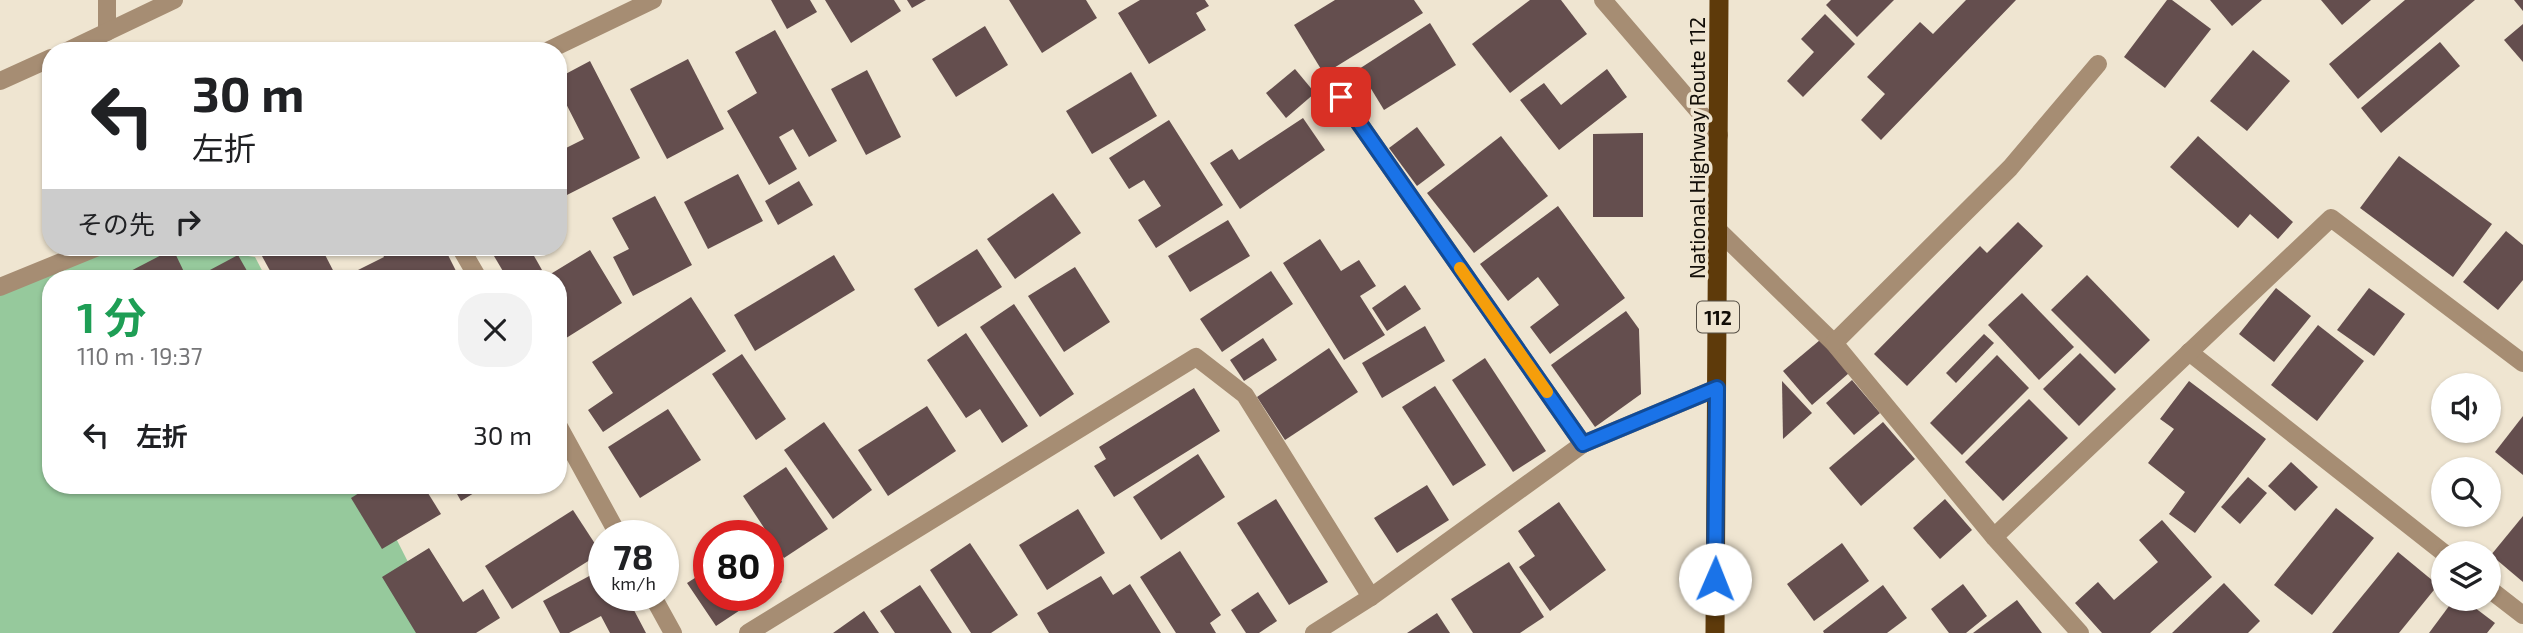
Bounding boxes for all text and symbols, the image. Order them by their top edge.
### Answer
street label: National Highway Route 112 [1684,17,1709,279]
text: 30 m [192,63,304,122]
pin [1311,67,1371,127]
icon: left [77,70,168,161]
icon: arrive [1322,78,1360,116]
text: 左折 [192,128,256,166]
icon: right [169,203,207,241]
text: その先 [77,208,155,239]
text: 1 分 [77,291,146,341]
button: close [458,293,532,367]
road number: 112 [1697,302,1739,332]
text: 110 m · 19:37 [77,342,202,370]
map controls [2431,373,2501,611]
button: sound [2431,373,2501,443]
icon: left [77,416,115,454]
text: 30 m [473,419,532,450]
text: 左折 [136,420,188,451]
button: search [2431,457,2501,527]
speed limit sign: 80 [693,520,784,611]
text: 78 [613,535,654,577]
button: layers [2431,541,2501,611]
position arrow [1678,542,1752,616]
text: km/h [611,572,656,594]

